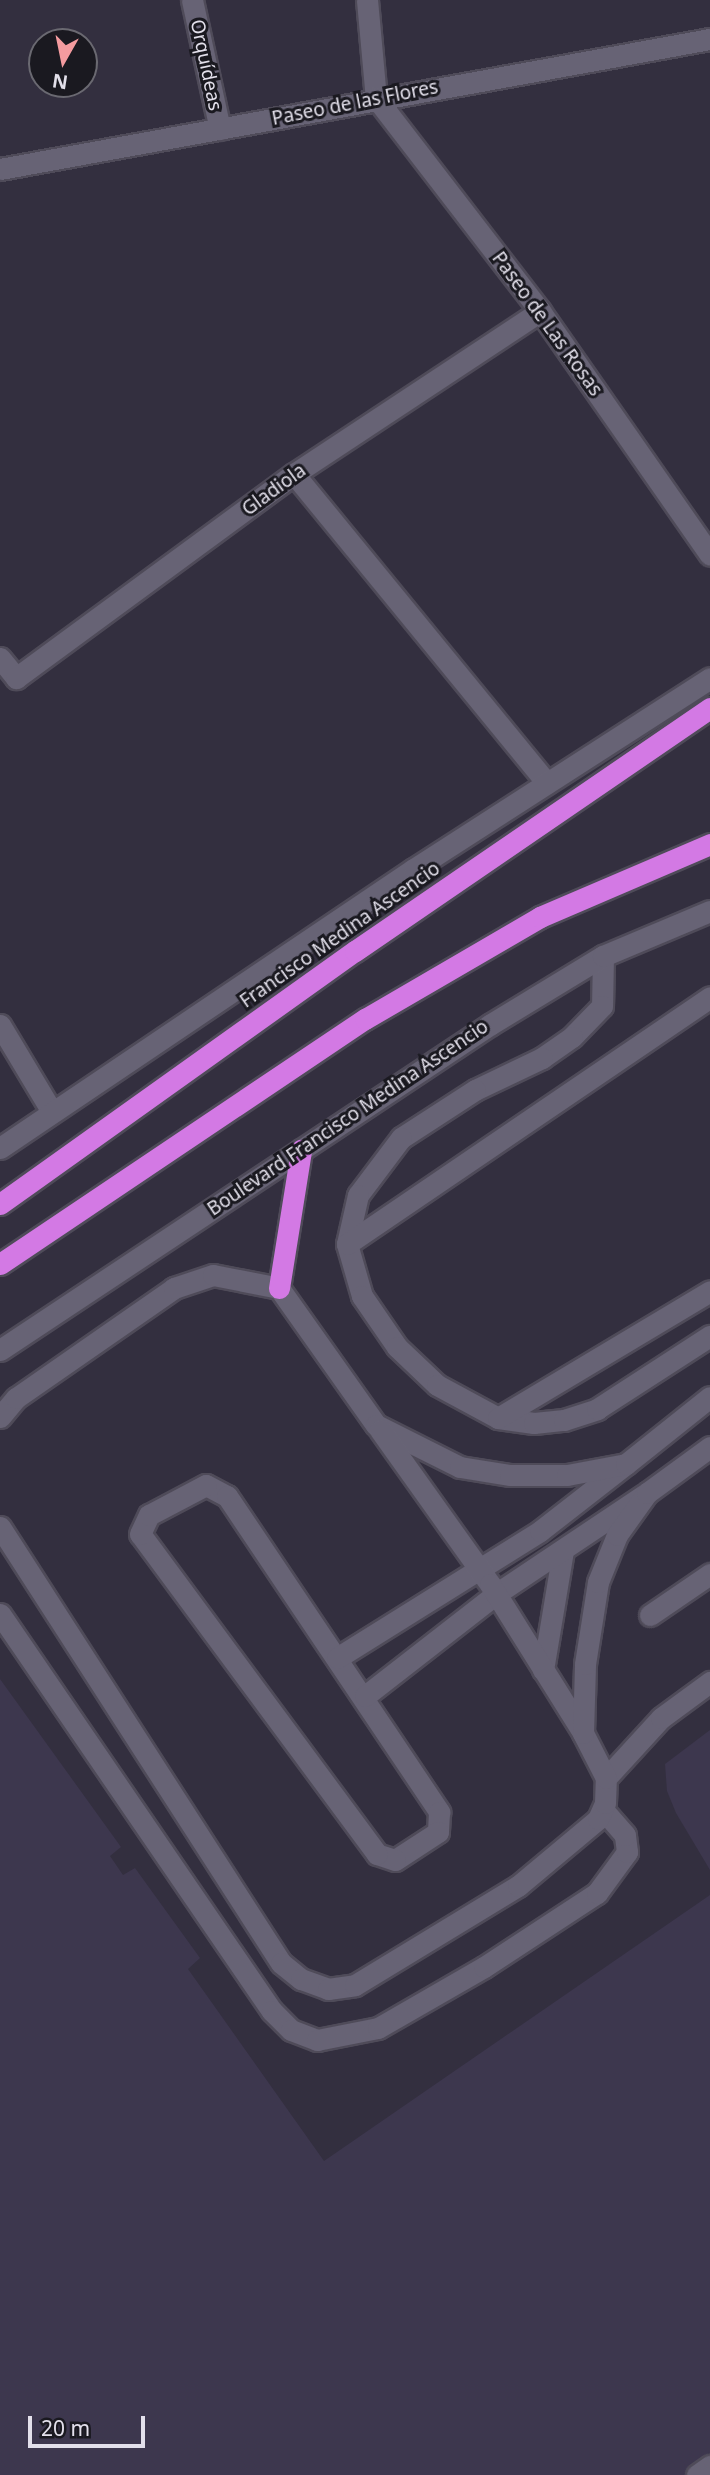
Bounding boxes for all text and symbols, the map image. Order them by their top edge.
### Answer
street label: Orquídeas [185,17,227,113]
north arrow [28,28,98,98]
text: N [50,68,70,96]
street label: Paseo de las Flores [270,76,440,130]
street label: Paseo de Las Rosas [487,247,607,401]
street label: Gladiola [238,459,310,521]
street label: Francisco Medina Ascencio [236,857,444,1013]
street label: Boulevard Francisco Medina Ascencio [203,1015,493,1221]
scale bar [32,2402,149,2446]
text: 20 m [41,2414,90,2442]

